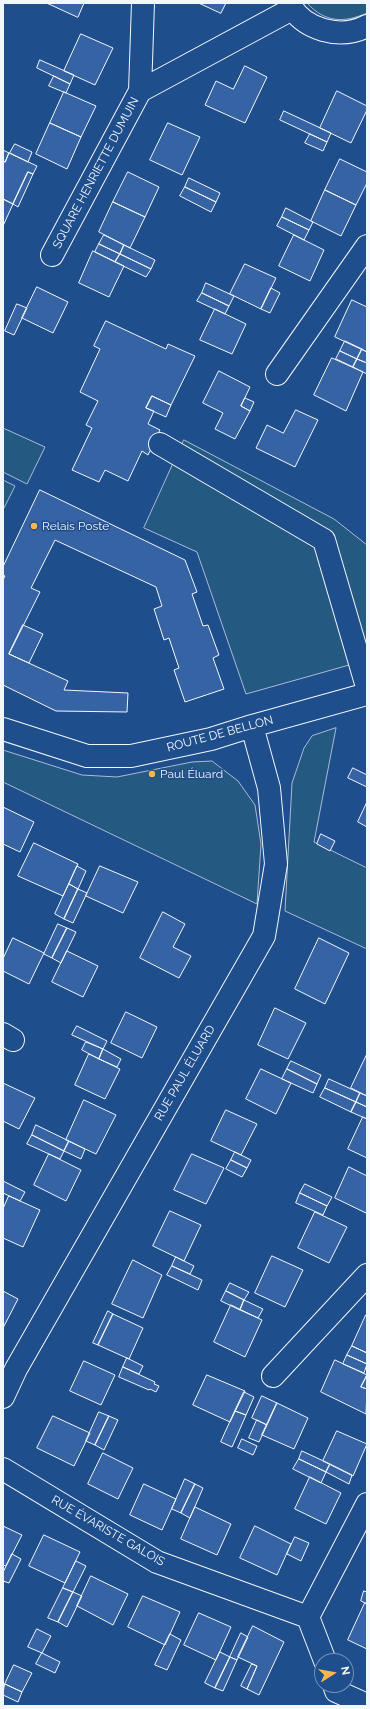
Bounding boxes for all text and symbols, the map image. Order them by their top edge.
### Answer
street label: SQUARE HENRIETTE DUMUIN [50,95,142,251]
place label: Relais Poste [42,519,109,533]
marker: Relais Poste [29,521,39,531]
street label: ROUTE DE BELLON [165,713,275,755]
place label: Paul Éluard [160,767,223,781]
marker: Paul Éluard [147,769,157,779]
street label: RUE PAUL ÉLUARD [152,1023,218,1123]
street label: RUE ÉVARISTE GALOIS [49,1493,167,1569]
north arrow [314,1653,354,1693]
text: N [338,1665,352,1676]

